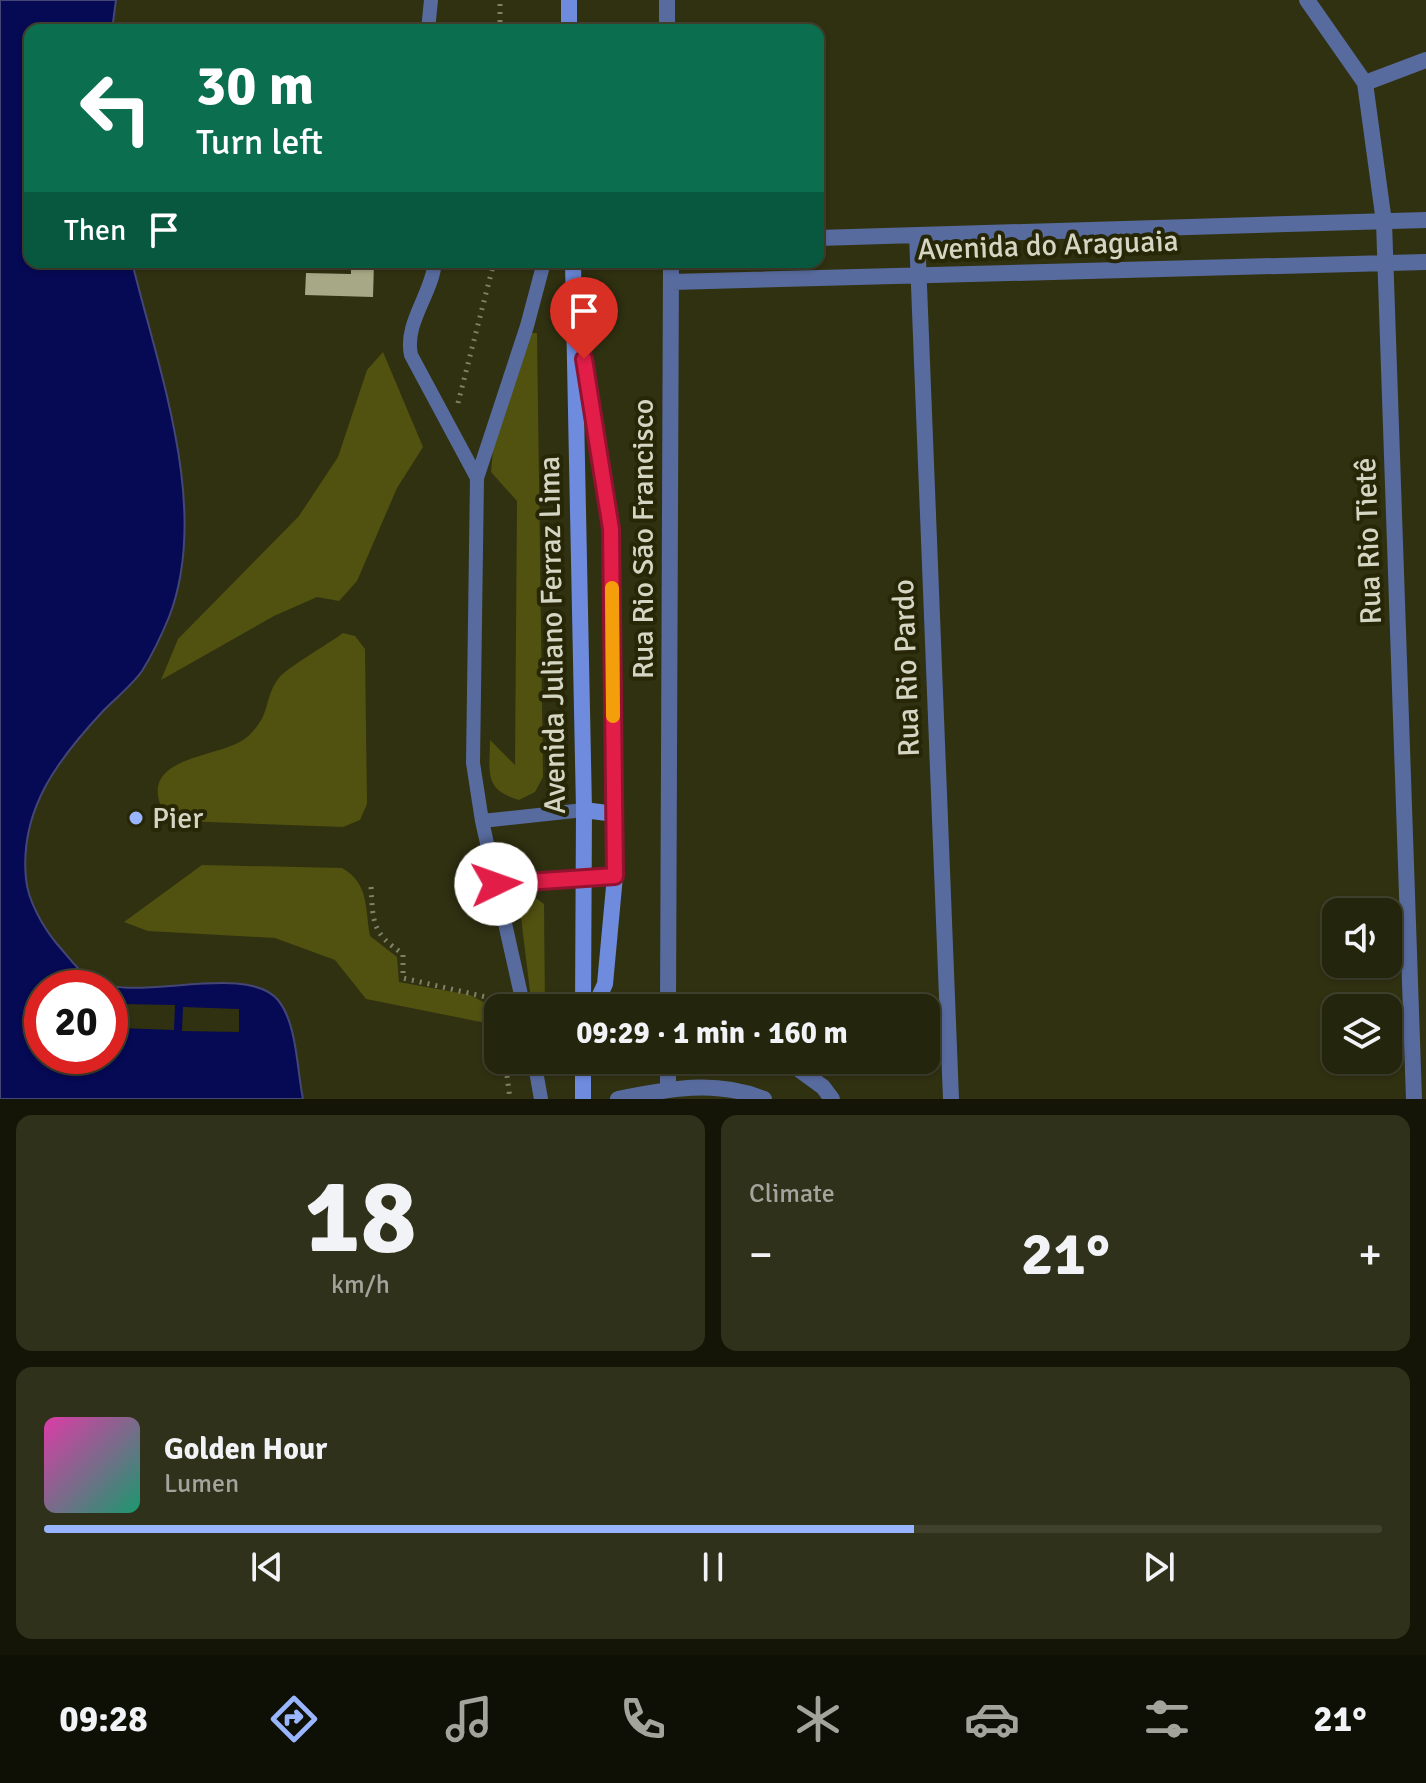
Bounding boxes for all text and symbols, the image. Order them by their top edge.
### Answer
text: 30 m [196,51,314,120]
icon: left [64,56,168,160]
text: Turn left [196,120,323,165]
icon: arrive [142,208,186,252]
text: Then [64,212,126,249]
street label: Avenida do Araguaia [917,222,1179,269]
pin [550,277,618,359]
icon: arrive [562,289,606,333]
street label: Rua Rio São Francisco [625,399,662,679]
street label: Avenida Juliano Ferraz Lima [531,456,574,814]
street label: Rua Rio Tietê [1347,457,1390,625]
street label: Rua Rio Pardo [885,579,928,757]
place label: Pier [152,800,203,837]
marker: Pier [127,809,145,827]
position arrow [454,842,538,926]
map controls [1322,898,1402,1074]
button: sound [1322,898,1402,978]
speed limit sign: 20 [24,970,128,1074]
button: layers [1322,994,1402,1074]
text: 09:29 · 1 min · 160 m [576,1015,848,1052]
text: 18 [304,1153,417,1281]
text: Climate [749,1178,835,1210]
text: 21° [1021,1218,1110,1292]
text: − [749,1228,773,1282]
text: + [1358,1228,1382,1282]
text: km/h [331,1269,390,1301]
text: Golden Hour [164,1431,327,1468]
text: Lumen [164,1468,239,1500]
icon: previous [245,1545,289,1589]
icon: pause [691,1545,735,1589]
icon: next [1137,1545,1181,1589]
icon: directions [266,1691,322,1747]
icon: music [441,1691,497,1747]
icon: phone [615,1691,671,1747]
icon: climate [790,1691,846,1747]
icon: car [964,1691,1020,1747]
icon: filters [1139,1691,1195,1747]
text: 09:28 [59,1697,148,1742]
text: 21° [1313,1697,1367,1742]

